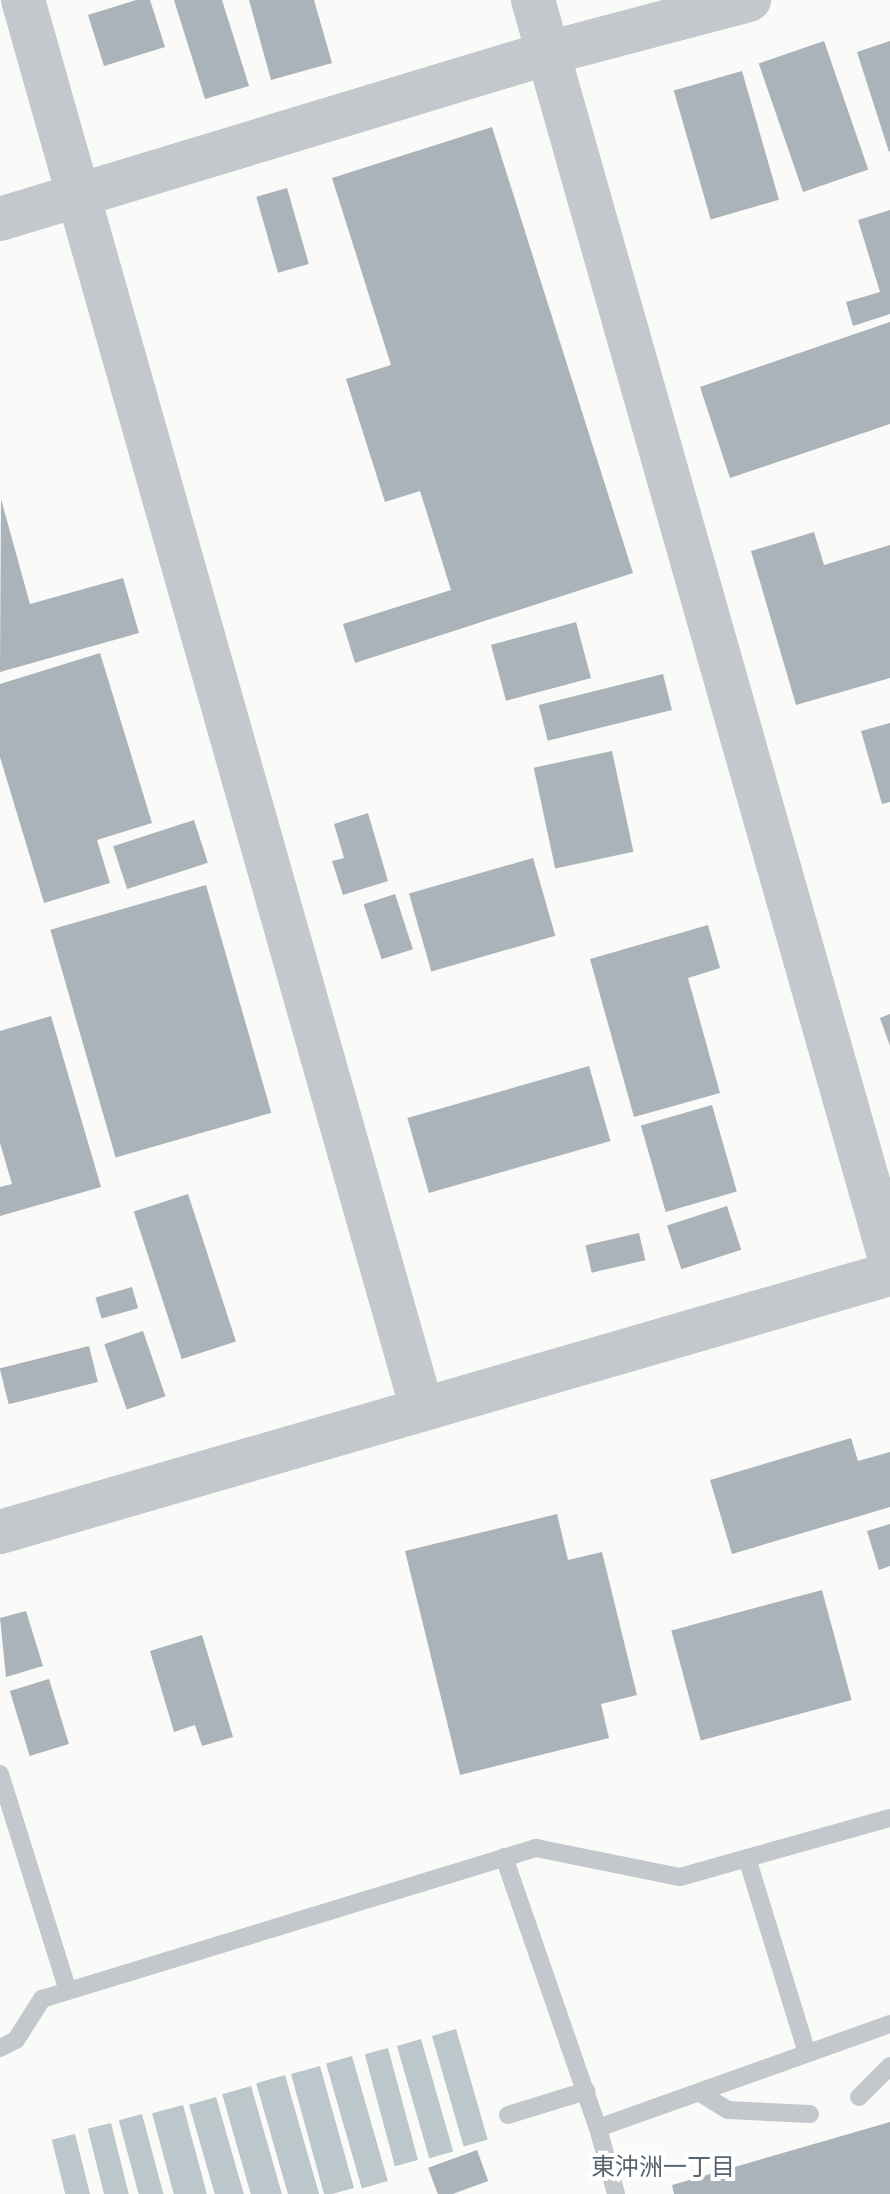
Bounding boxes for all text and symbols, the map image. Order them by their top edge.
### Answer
district label: 東沖洲一丁目 [591,2153,735,2181]

